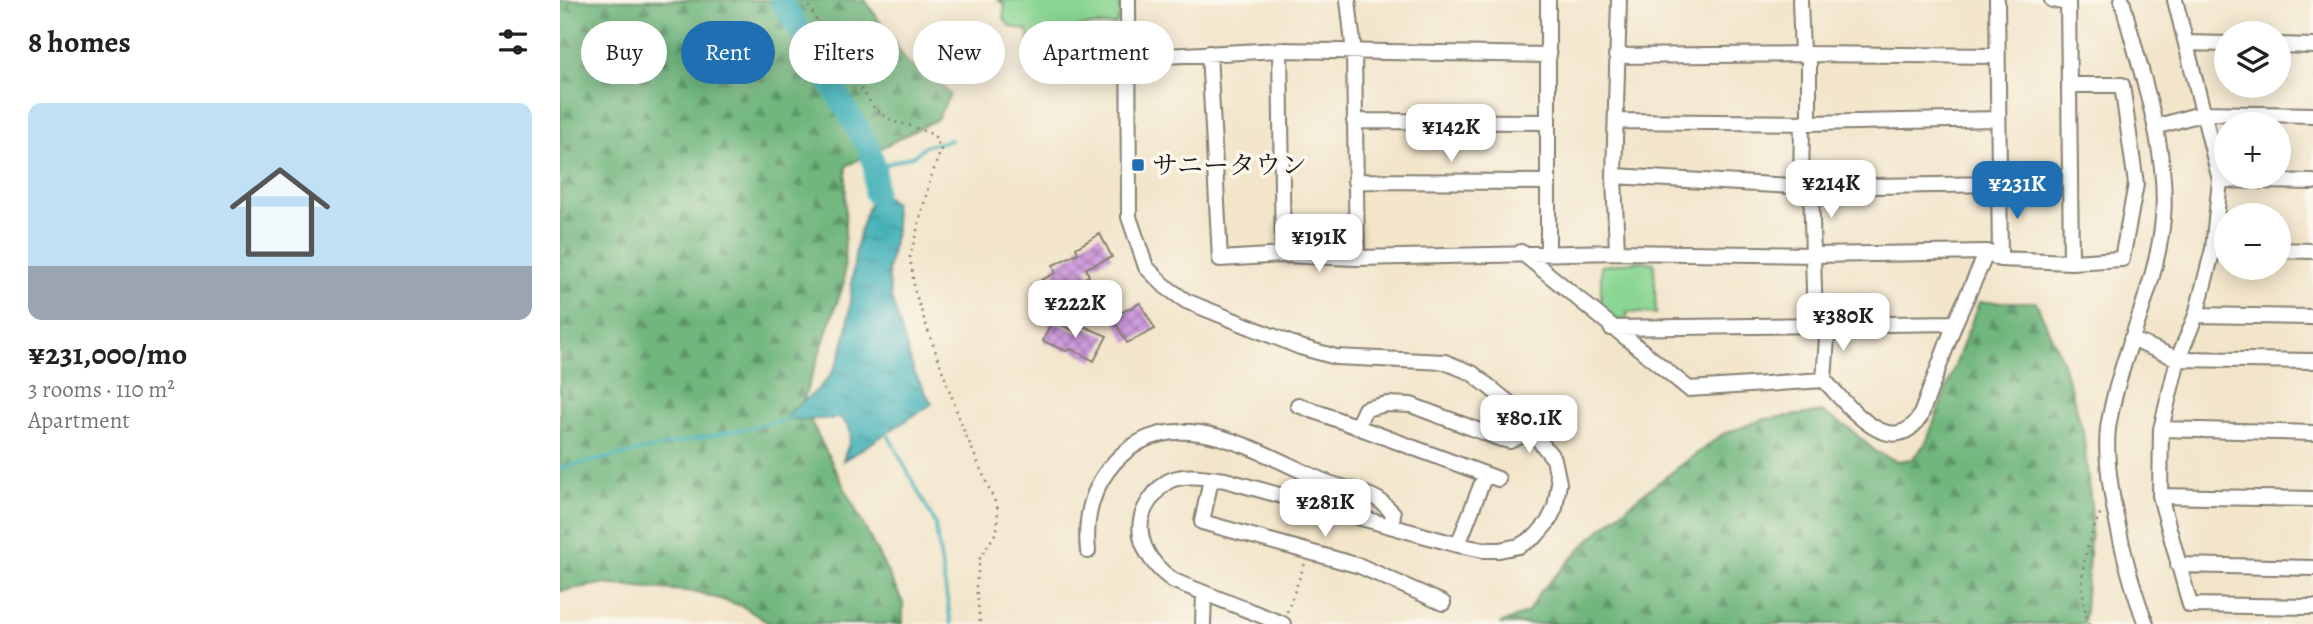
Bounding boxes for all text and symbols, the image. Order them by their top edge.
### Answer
chip: Buy [581,21,667,84]
chip: Rent [681,21,775,84]
chip: Filters [789,21,899,84]
chip: New [913,21,1005,84]
chip: Apartment [1019,21,1174,84]
map controls [2214,21,2291,280]
button: layers [2214,21,2291,98]
text: 8 homes [28,22,131,62]
icon: filters [494,23,532,61]
pin: ¥142K [1402,104,1500,164]
text: ¥142K [1422,111,1480,142]
button: + [2214,112,2291,189]
place label: サニータウン [1152,148,1307,183]
icon: home [217,149,343,275]
marker: サニータウン [1130,157,1146,173]
pin: ¥214K [1782,160,1880,220]
pin: ¥231K [1968,162,2066,221]
text: ¥214K [1802,167,1860,198]
text: ¥231K [1988,168,2046,199]
button: − [2214,203,2291,280]
pin: ¥191K [1270,215,1368,274]
text: ¥191K [1291,221,1347,252]
pin: ¥222K [1026,280,1124,340]
text: ¥222K [1044,287,1106,318]
pin: ¥380K [1794,294,1892,353]
text: ¥380K [1813,300,1873,331]
text: ¥231,000/mo [28,334,187,374]
text: 3 rooms · 110 m² [28,374,175,405]
pin: ¥80.1K [1472,396,1586,455]
text: ¥80.1K [1496,402,1562,433]
text: Apartment [28,405,130,436]
pin: ¥281K [1276,480,1374,539]
text: ¥281K [1296,486,1354,517]

